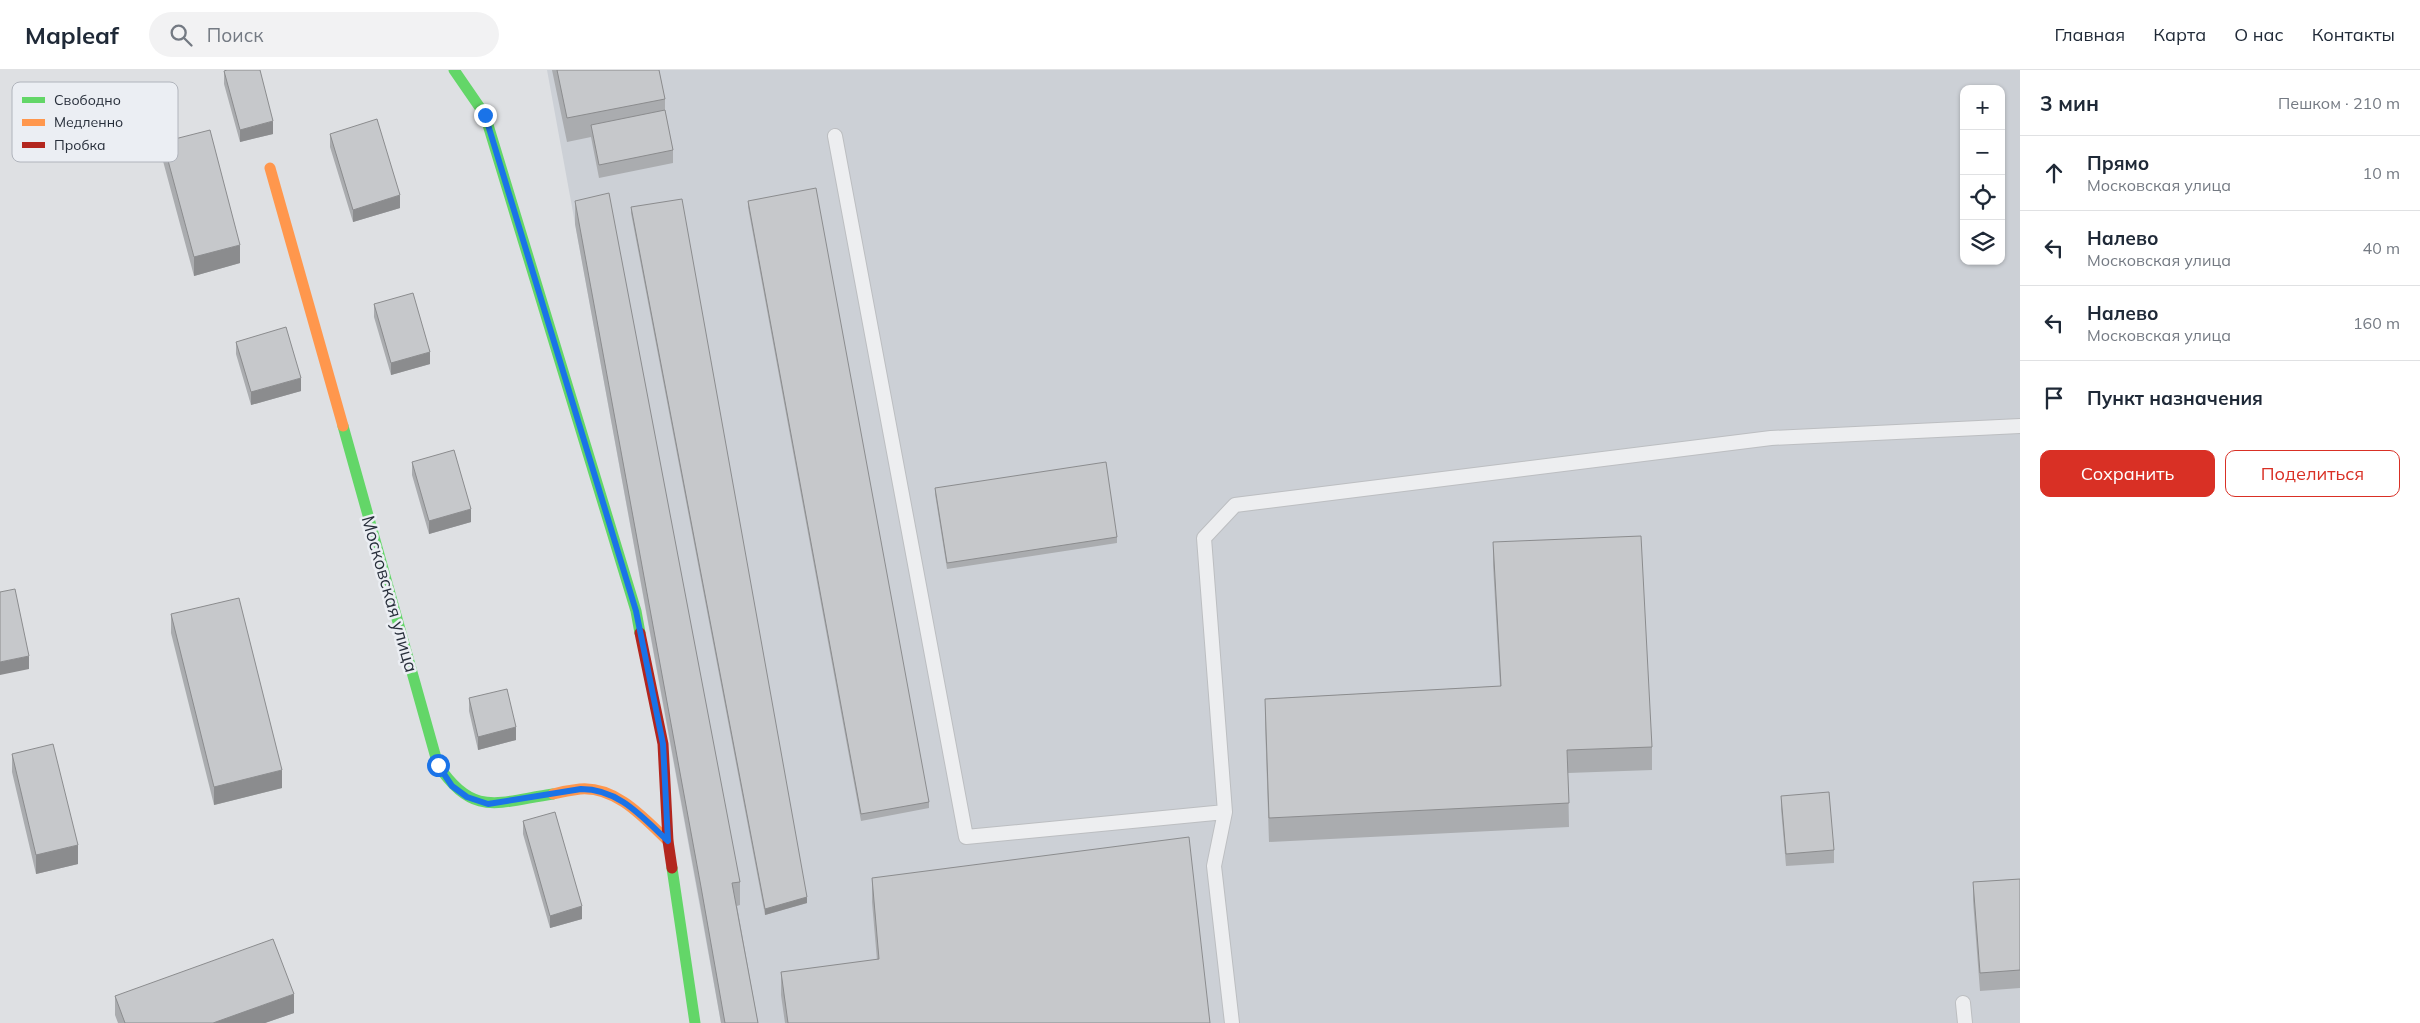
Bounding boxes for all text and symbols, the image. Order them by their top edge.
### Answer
search box [149,12,499,57]
text: Mapleaf [25,20,119,50]
icon: search [167,21,195,49]
text: Поиск [207,23,263,47]
text: Главная [2055,23,2125,46]
text: Карта [2153,23,2206,46]
text: О нас [2234,23,2284,46]
text: Контакты [2312,23,2395,46]
legend [12,82,178,162]
map controls [1960,85,2005,265]
button: + [1960,85,2005,130]
text: 3 мин [2040,90,2099,116]
text: Свободно [54,91,121,109]
text: Пешком · 210 m [2278,93,2400,113]
route end [474,104,497,127]
text: Медленно [54,113,123,131]
button: − [1960,130,2005,175]
text: Пробка [54,136,106,154]
text: Прямо [2087,151,2149,175]
icon: ahead [2040,159,2068,187]
text: 10 m [2363,163,2400,183]
button: locate [1960,175,2005,220]
text: Московская улица [2087,175,2231,195]
button: layers [1960,220,2005,265]
text: Налево [2087,226,2159,250]
icon: left [2040,234,2068,262]
text: 40 m [2363,238,2400,258]
text: Московская улица [2087,250,2231,270]
text: Налево [2087,301,2159,325]
icon: left [2040,309,2068,337]
text: 160 m [2353,313,2400,333]
text: Московская улица [2087,325,2231,345]
icon: arrive [2040,384,2068,412]
text: Пункт назначения [2087,386,2263,410]
button: Сохранить [2040,450,2215,497]
button: Поделиться [2225,450,2400,497]
street label: Московская улица [357,513,423,675]
route start [427,754,450,777]

